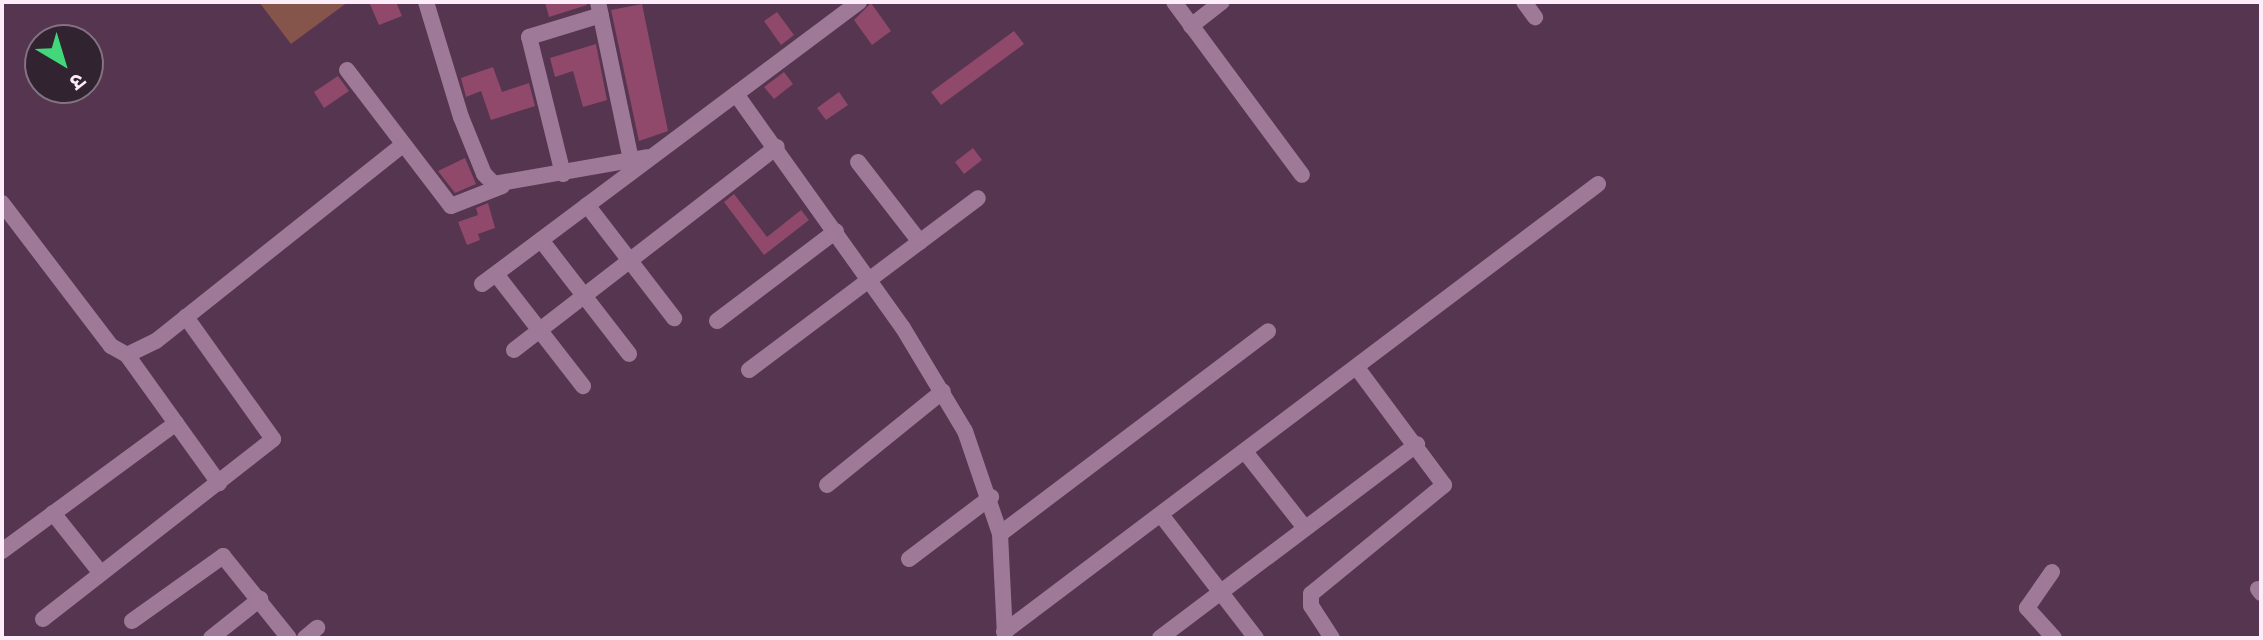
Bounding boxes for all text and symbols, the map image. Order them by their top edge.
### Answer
north arrow [24,24,104,104]
text: उ [64,66,92,97]

